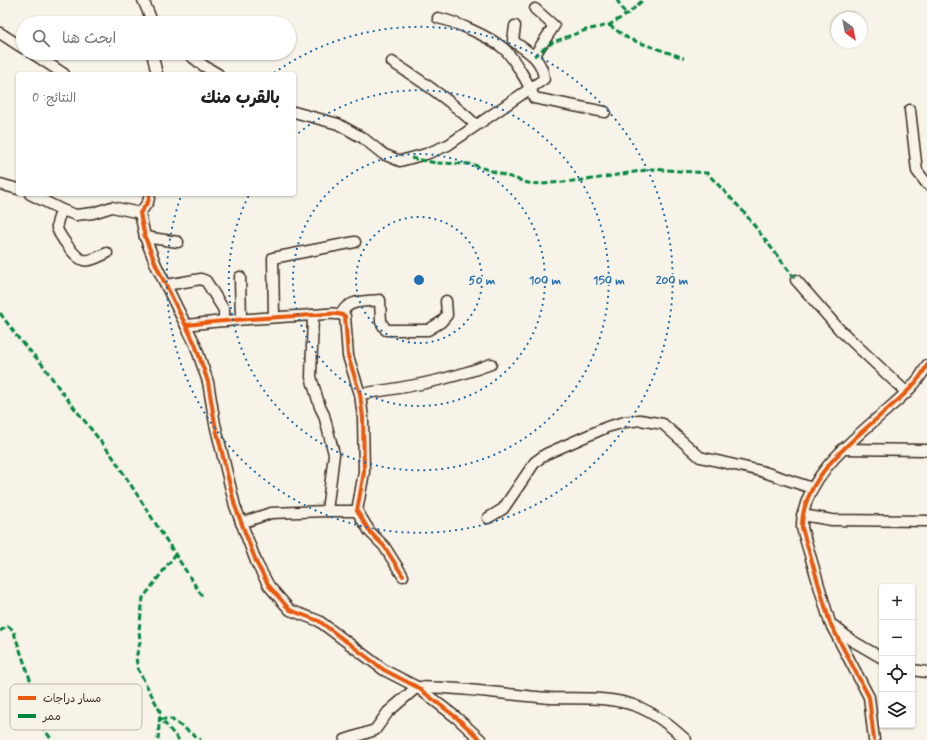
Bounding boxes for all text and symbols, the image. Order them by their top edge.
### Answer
north arrow [831,12,867,48]
search box [16,16,296,60]
icon: search [30,27,52,49]
text: ابحث هنا [62,29,116,49]
text: بالقرب منك [201,87,280,109]
text: النتائج: 0 [32,90,76,107]
centre of rings [412,273,426,287]
text: 50 m [469,273,496,289]
text: 100 m [529,273,562,289]
text: 150 m [593,273,625,289]
text: 200 m [656,273,689,289]
map controls [879,584,915,728]
button: + [879,584,915,620]
button: − [879,620,915,656]
button: locate [879,656,915,692]
legend [10,684,142,730]
text: مسار دراجات [43,692,101,706]
button: layers [879,692,915,728]
text: ممر [42,710,61,724]

